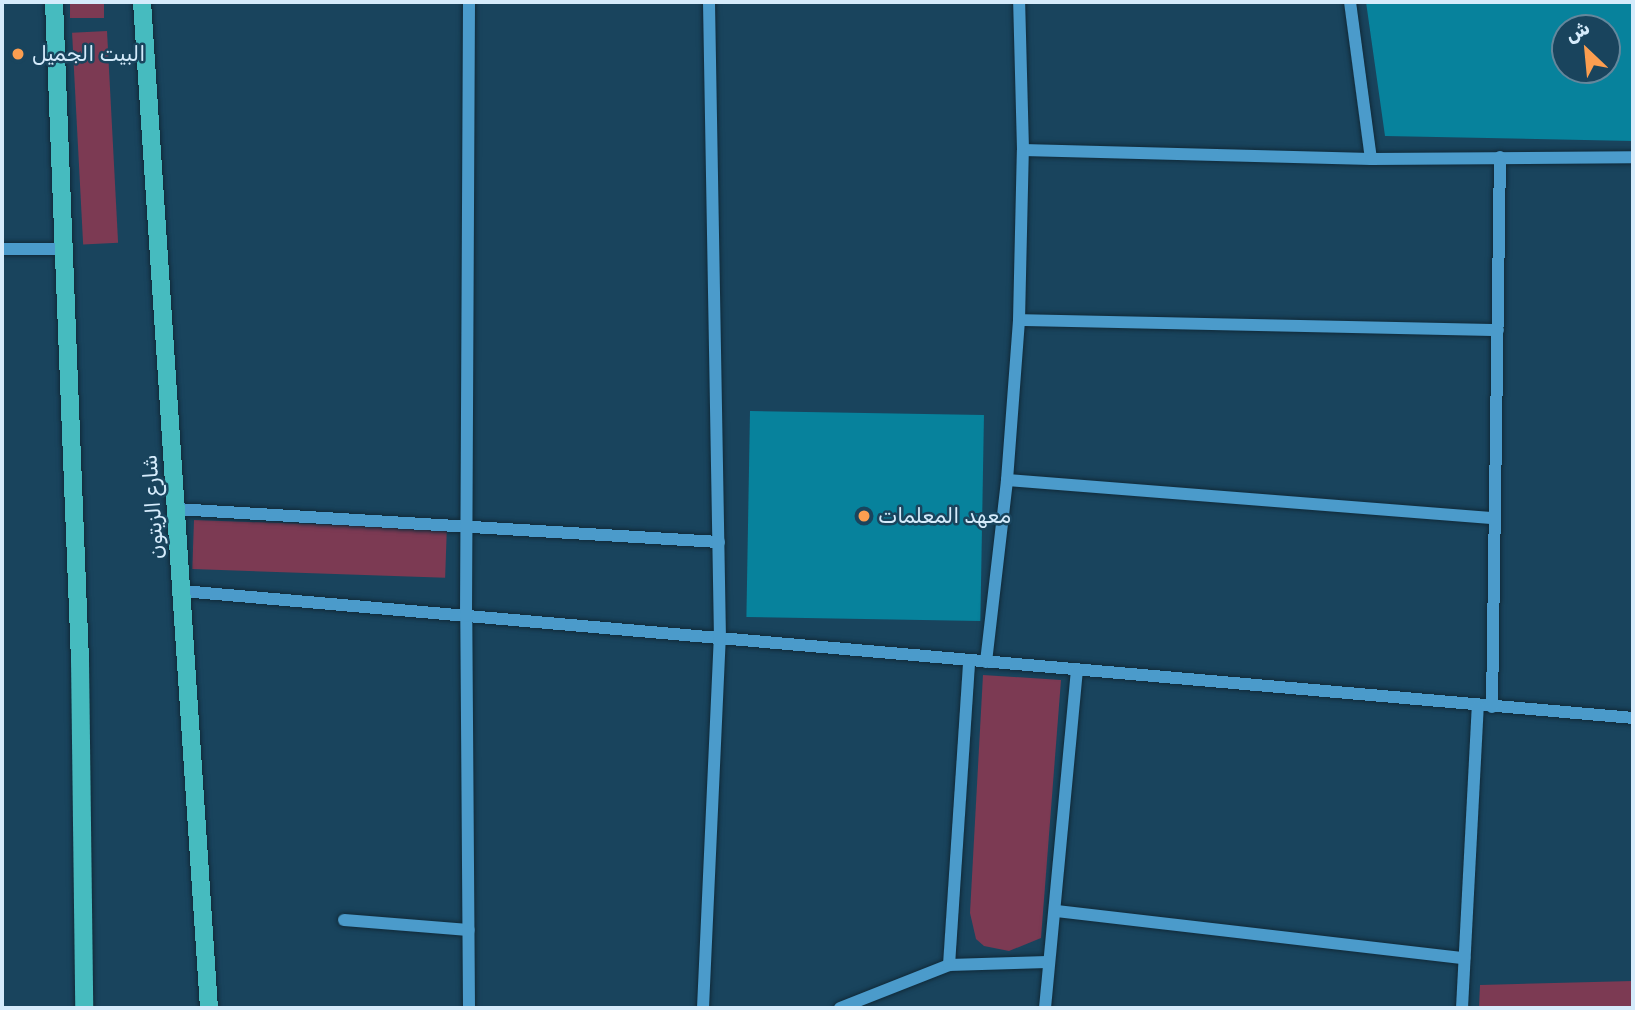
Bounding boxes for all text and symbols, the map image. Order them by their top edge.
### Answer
north arrow [1551,14,1621,84]
text: ش [1562,16,1593,47]
place label: البيت الجميل [32,41,145,67]
marker: البيت الجميل [10,46,26,62]
street label: شارع الزيتون [137,454,169,560]
place label: معهد المعلمات [878,503,1011,529]
marker: معهد المعلمات [856,508,872,524]

